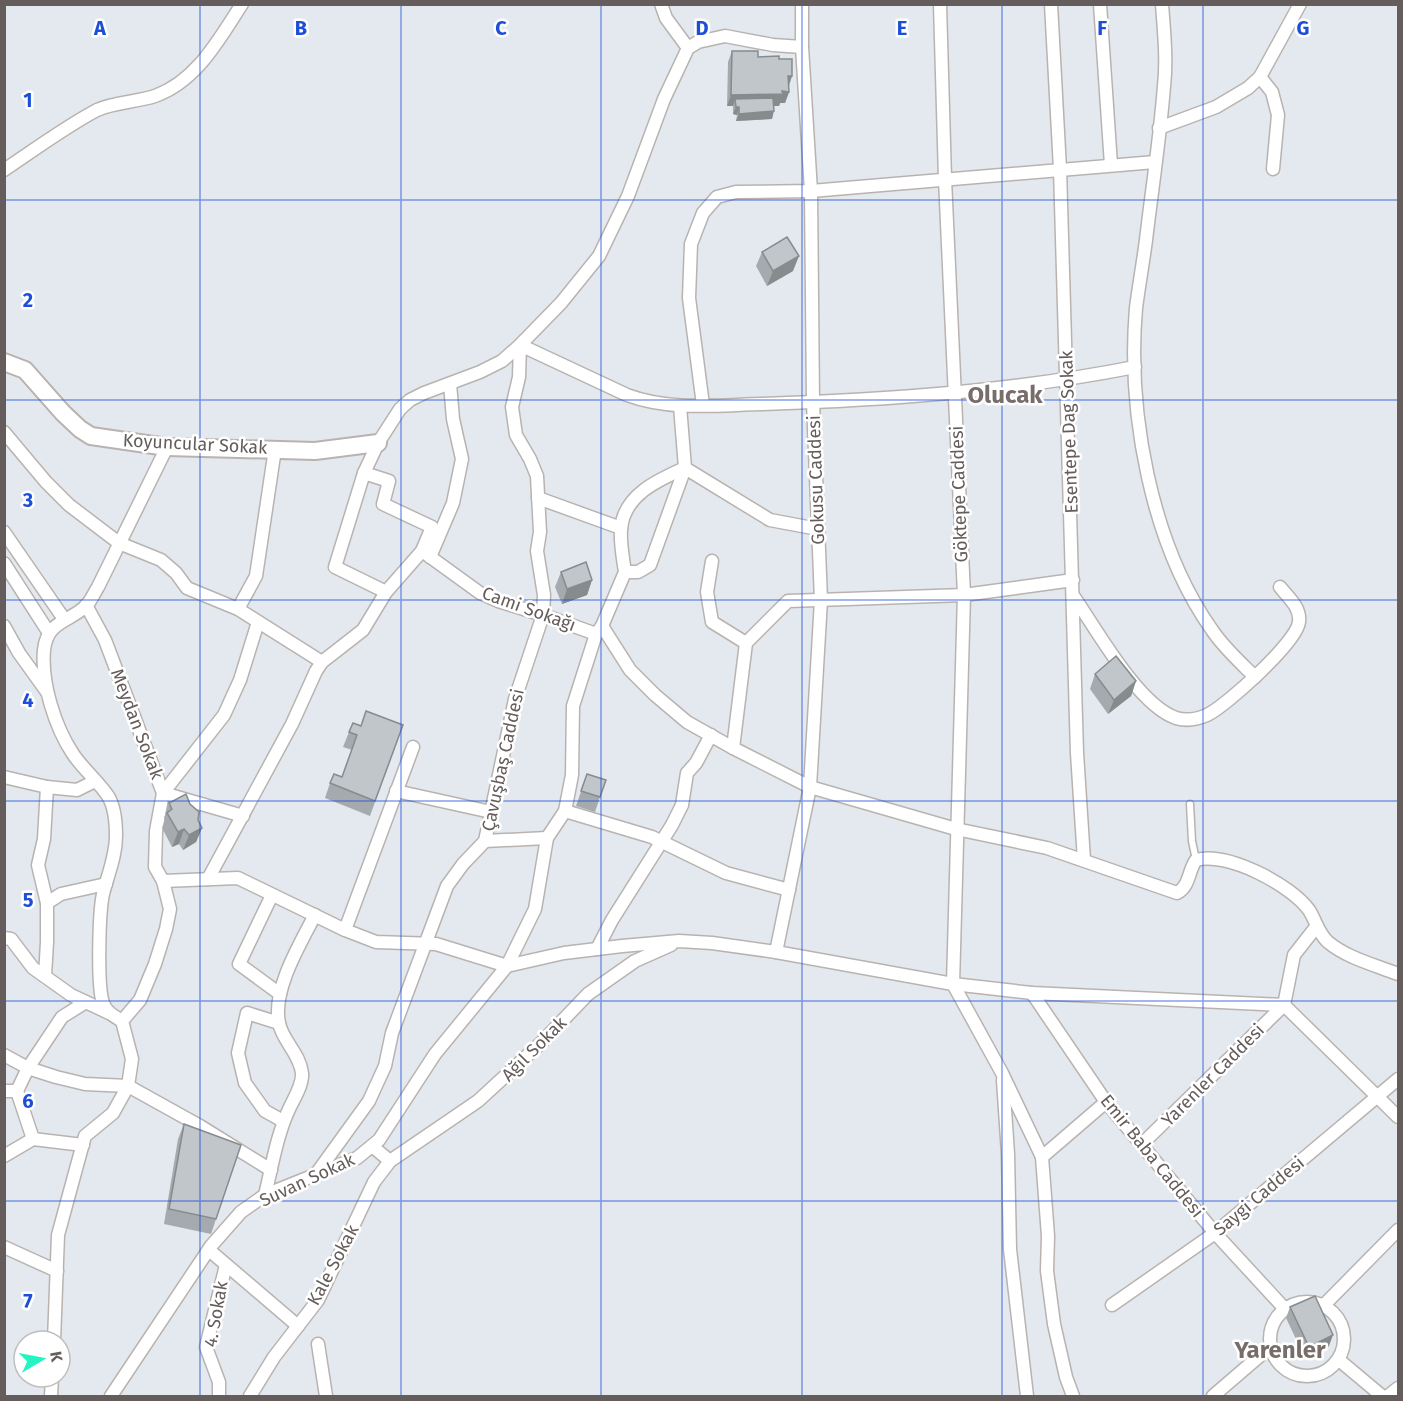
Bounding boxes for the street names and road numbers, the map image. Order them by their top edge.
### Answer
street label: Esentepe Dag Sokak [1055,349,1083,514]
street label: Gokusu Caddesi [803,415,829,545]
street label: Göktepe Caddesi [946,425,972,563]
street label: Koyuncular Sokak [122,429,269,459]
street label: Cami Sokağı [479,582,579,636]
street label: Meydan Sokak [106,666,168,783]
street label: Çavuşbaş Caddesi [477,687,529,833]
street label: Ağıl Sokak [497,1011,572,1086]
street label: Yarenler Caddesi [1157,1019,1269,1131]
street label: Emir Baba Caddesi [1096,1090,1208,1222]
street label: Suvan Sokak [256,1148,359,1212]
street label: Saygi Caddesi [1209,1152,1309,1240]
street label: Kale Sokak [303,1220,364,1309]
street label: 4. Sokak [199,1278,233,1349]

